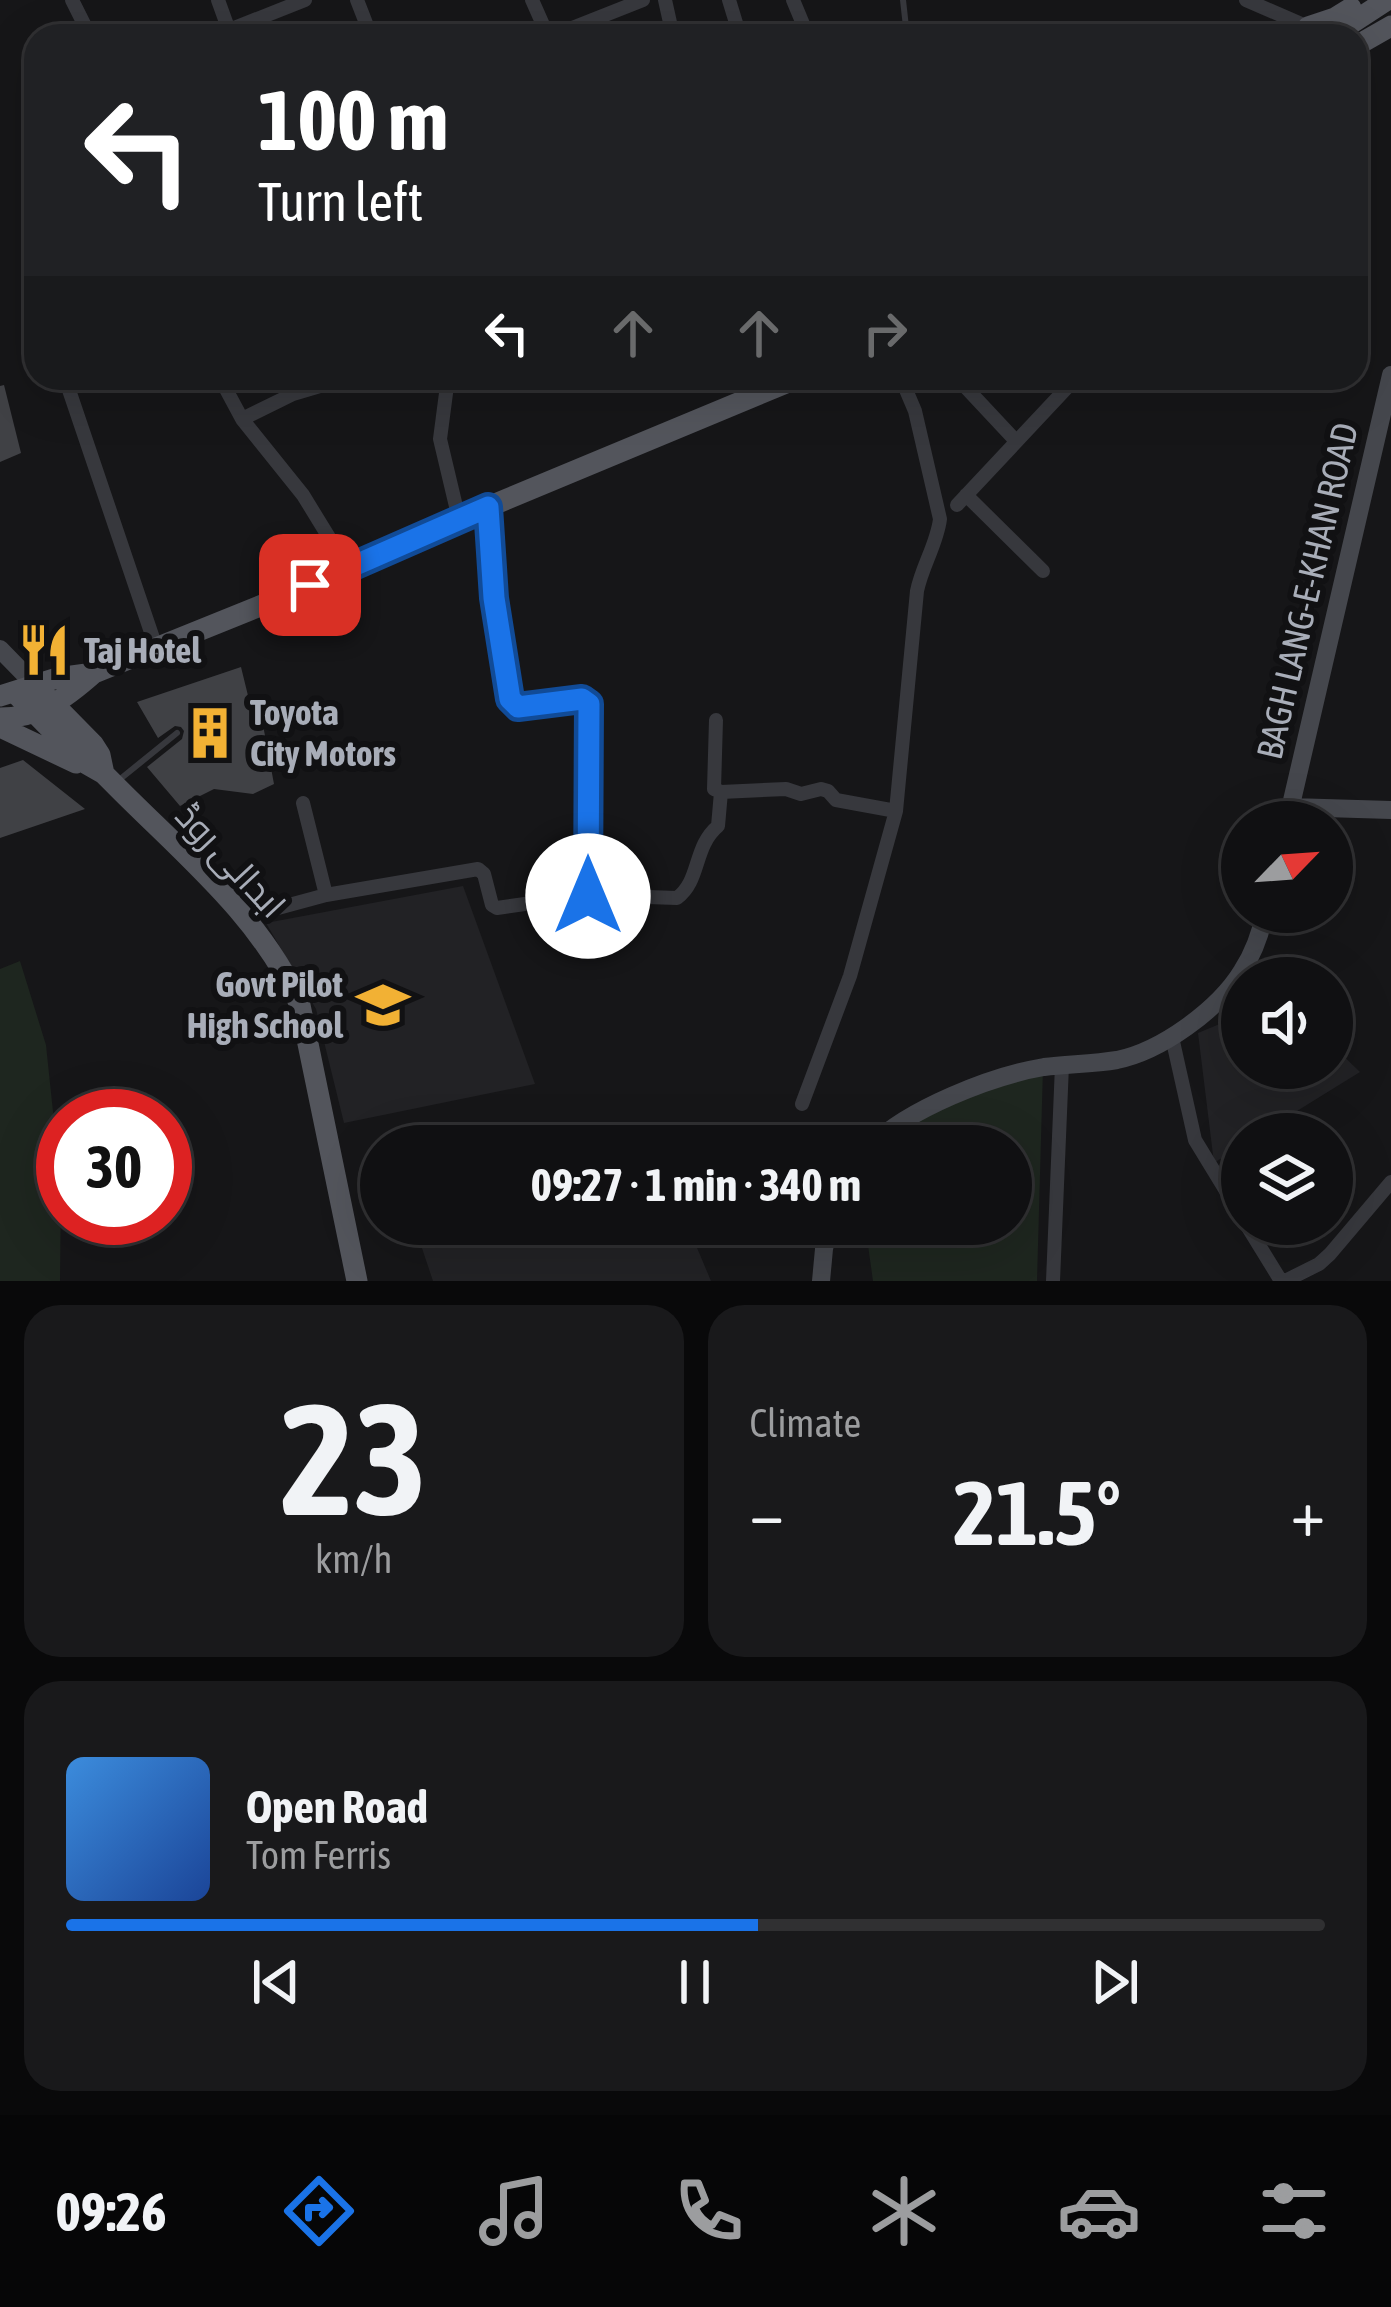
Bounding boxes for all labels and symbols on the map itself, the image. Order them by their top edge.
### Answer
street label: BAGH LANG-E-KHAN ROAD [1248,419,1366,763]
pin [259,534,361,636]
restaurant icon: Taj Hotel [15,621,73,679]
place label: Taj Hotel [84,629,201,671]
place label: Toyota City Motors [250,691,396,774]
building icon: Toyota City Motors [181,704,239,762]
street label: ابدالی روڈ [167,794,295,927]
north arrow [1221,801,1353,933]
position arrow [525,833,651,959]
place label: Govt Pilot High School [187,963,344,1046]
school or university icon: Govt Pilot High School [354,976,412,1034]
speed limit sign: 30 [36,1089,192,1245]

